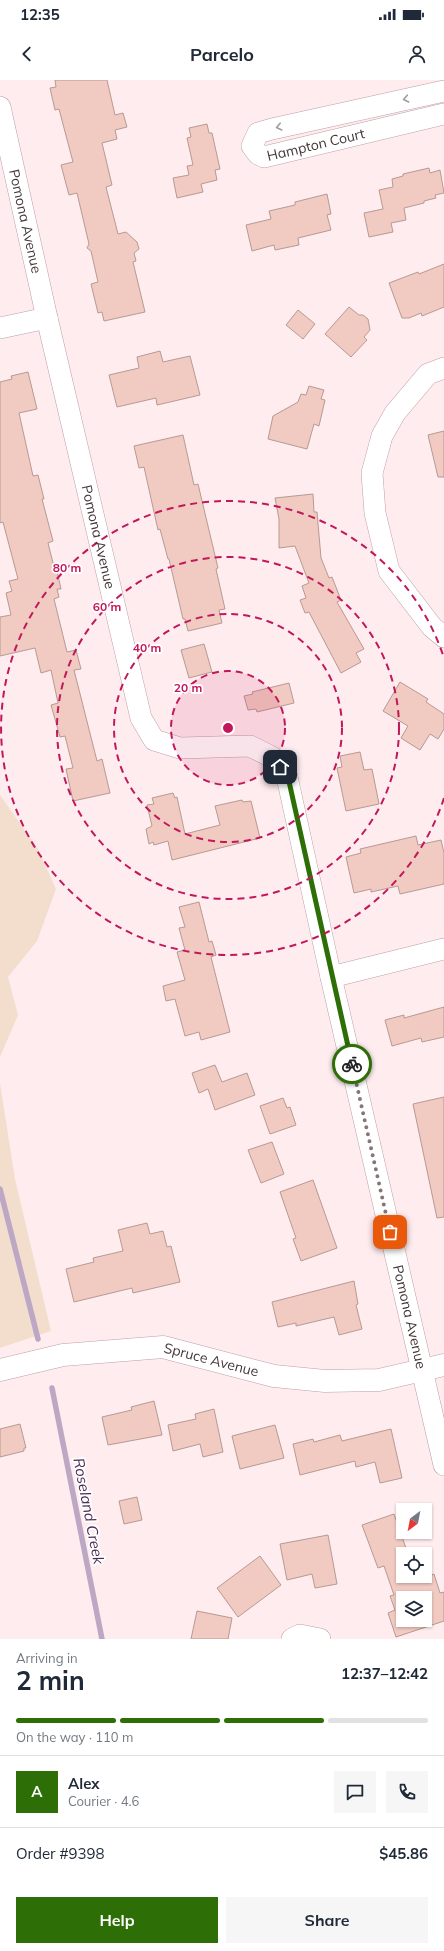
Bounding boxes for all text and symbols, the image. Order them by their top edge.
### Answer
text: 12:35 [20,5,60,24]
icon: back [16,43,38,65]
text: Parcelo [190,43,254,66]
icon: person [406,43,428,65]
one-way arrow [403,95,409,103]
one-way arrow [276,123,282,131]
street label: Hampton Court [265,124,367,165]
street label: Pomona Avenue [5,167,46,275]
street label: Pomona Avenue [78,483,119,591]
text: 80 m [53,560,81,575]
text: 60 m [93,599,121,614]
text: 40 m [133,640,161,655]
text: 20 m [174,680,202,695]
centre of rings [221,721,235,735]
pin [263,750,297,784]
icon: home [269,756,291,778]
courier [332,1044,372,1084]
icon: bike [341,1053,363,1075]
pin [373,1215,407,1249]
icon: bag [379,1221,401,1243]
street label: Pomona Avenue [389,1263,430,1371]
street label: Spruce Avenue [162,1339,261,1381]
water label: Roseland Creek [69,1456,109,1567]
north arrow [396,1503,432,1539]
map controls [396,1503,432,1627]
button: locate [396,1547,432,1583]
button: layers [396,1591,432,1627]
text: Arriving in [16,1650,78,1666]
text: 2 min [16,1664,85,1697]
text: 12:37–12:42 [341,1664,428,1683]
text: On the way · 110 m [16,1729,133,1745]
button: chat [334,1771,376,1813]
button: phone [386,1771,428,1813]
text: Alex [68,1774,100,1793]
text: A [31,1782,43,1801]
text: Courier · 4.6 [68,1793,139,1809]
text: Order #9398 [16,1844,104,1863]
text: $45.86 [379,1844,428,1863]
button: Help [16,1897,218,1943]
button: Share [226,1897,428,1943]

